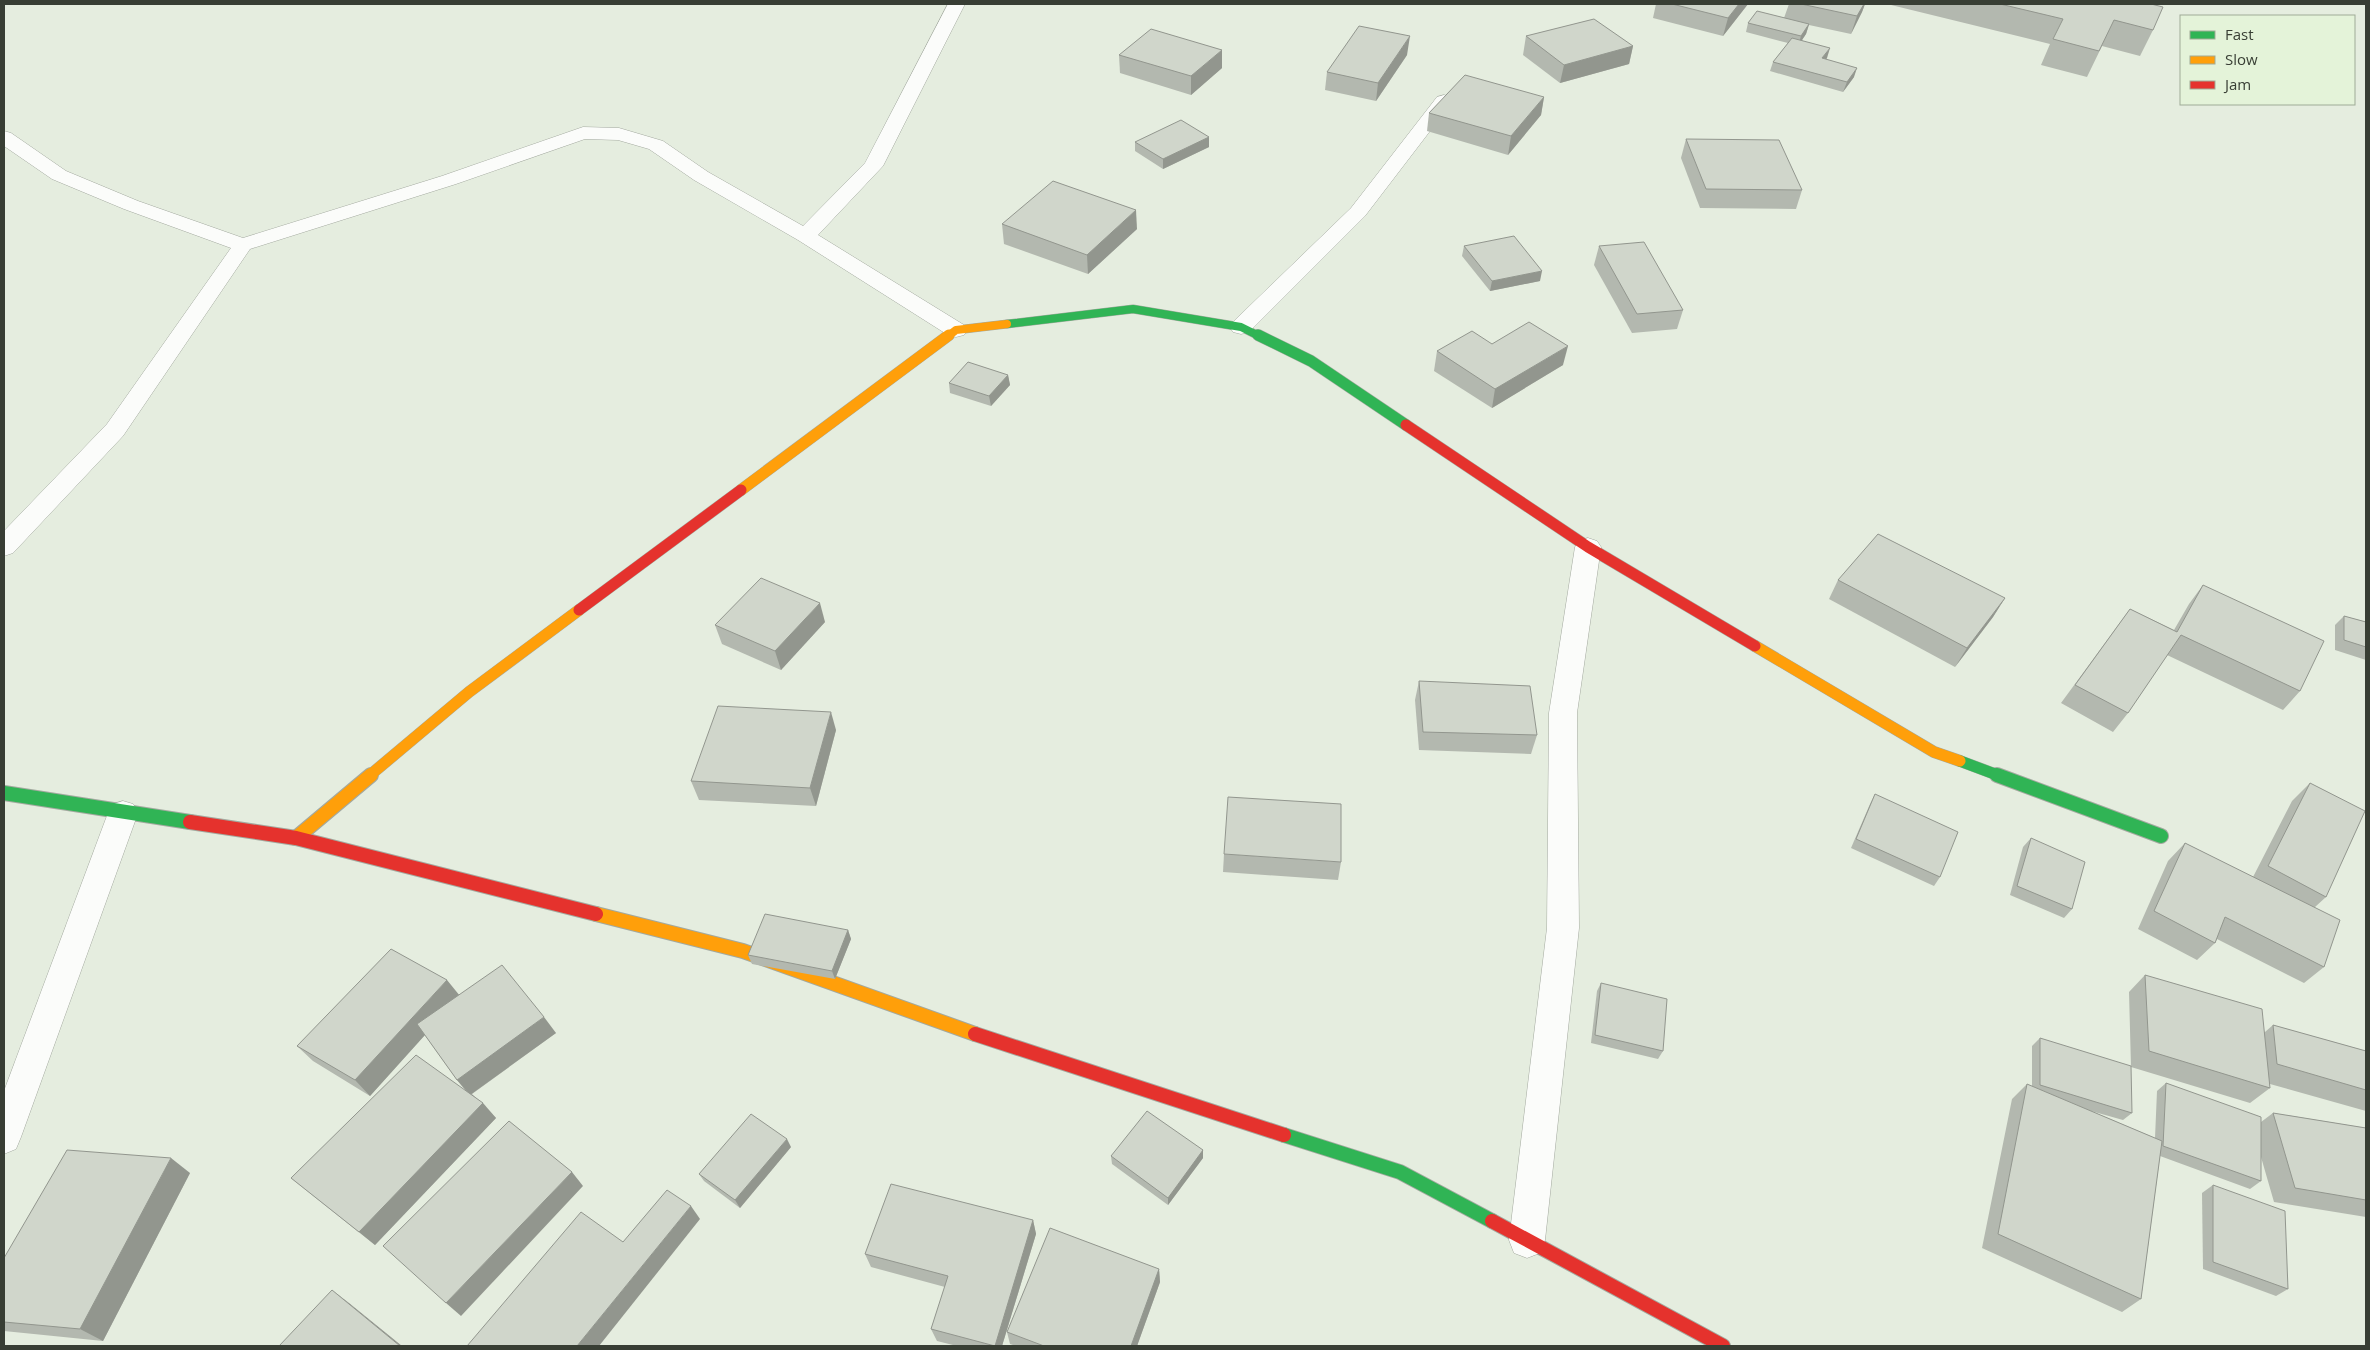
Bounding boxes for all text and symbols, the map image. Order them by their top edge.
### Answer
legend [2180,15,2355,105]
text: Fast [2225,24,2254,44]
text: Slow [2225,49,2258,69]
text: Jam [2223,74,2251,94]

